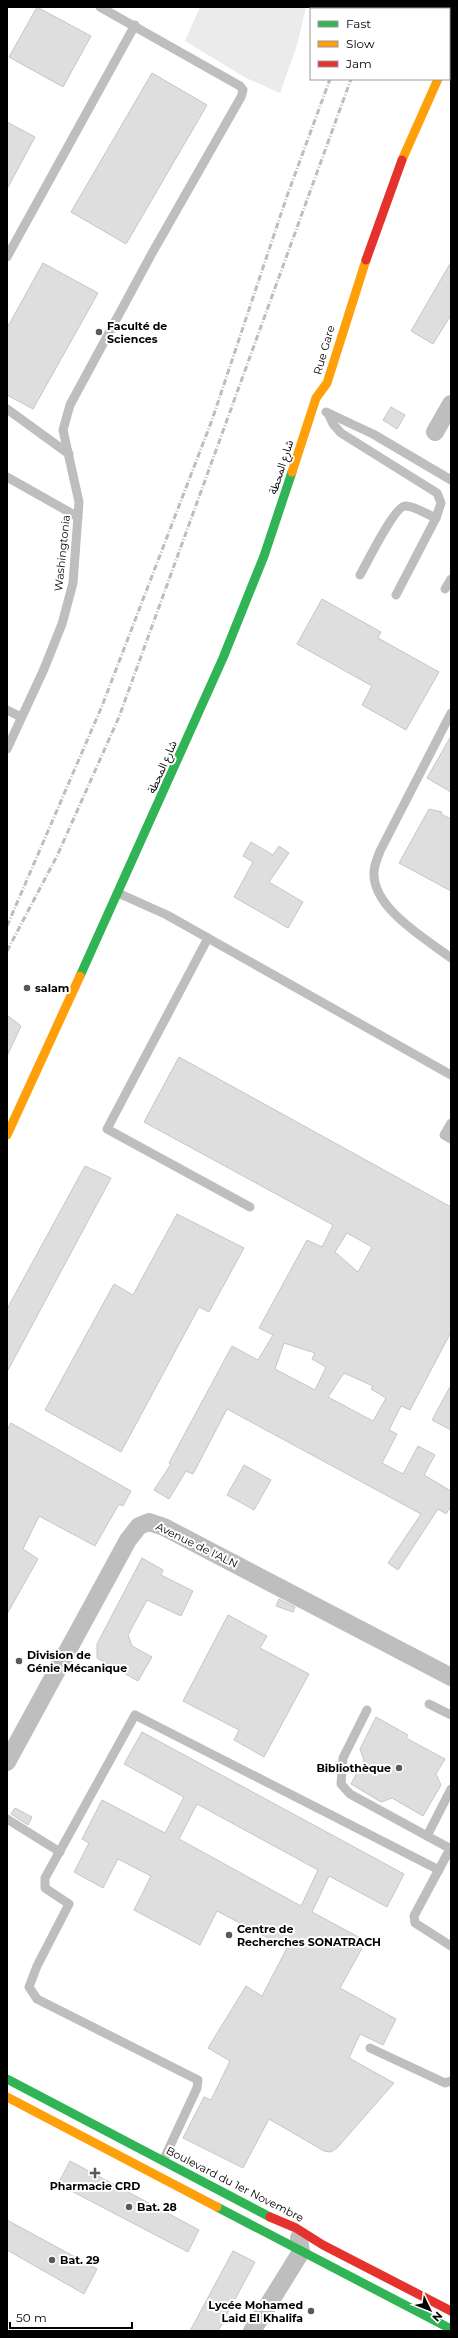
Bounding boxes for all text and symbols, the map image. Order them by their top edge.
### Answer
legend [310,8,450,80]
text: Fast [346,16,371,31]
text: Slow [346,36,375,51]
text: Jam [345,56,372,71]
place label: Faculté de Sciences [107,319,167,346]
street label: Rue Gare [310,323,338,376]
marker: Faculté de Sciences [94,327,104,337]
street label: شارع المحطة [266,438,297,496]
street label: Washingtonia [51,514,73,592]
street label: شارع المحطة [144,738,181,796]
place label: salam [35,981,69,995]
marker: salam [22,983,32,993]
street label: Avenue de l'ALN [154,1519,240,1571]
place label: Division de Génie Mécanique [27,1648,127,1675]
marker: Division de Génie Mécanique [14,1656,24,1666]
place label: Bibliothèque [316,1761,391,1775]
marker: Bibliothèque [394,1763,404,1773]
place label: Centre de Recherches SONATRACH [237,1922,381,1949]
marker: Centre de Recherches SONATRACH [224,1930,234,1940]
street label: Boulevard du 1er Novembre [164,2143,307,2225]
marker: Pharmacie CRD [90,2168,100,2178]
place label: Pharmacie CRD [50,2179,140,2193]
place label: Bat. 28 [137,2200,177,2214]
marker: Bat. 28 [124,2202,134,2212]
place label: Bat. 29 [60,2253,100,2267]
marker: Bat. 29 [47,2255,57,2265]
north arrow [410,2290,450,2330]
place label: Lycée Mohamed Laid El Khalifa [208,2298,303,2325]
scale bar [10,2304,132,2330]
marker: Lycée Mohamed Laid El Khalifa [306,2306,316,2316]
text: N [429,2309,445,2325]
text: 50 m [16,2310,47,2325]

